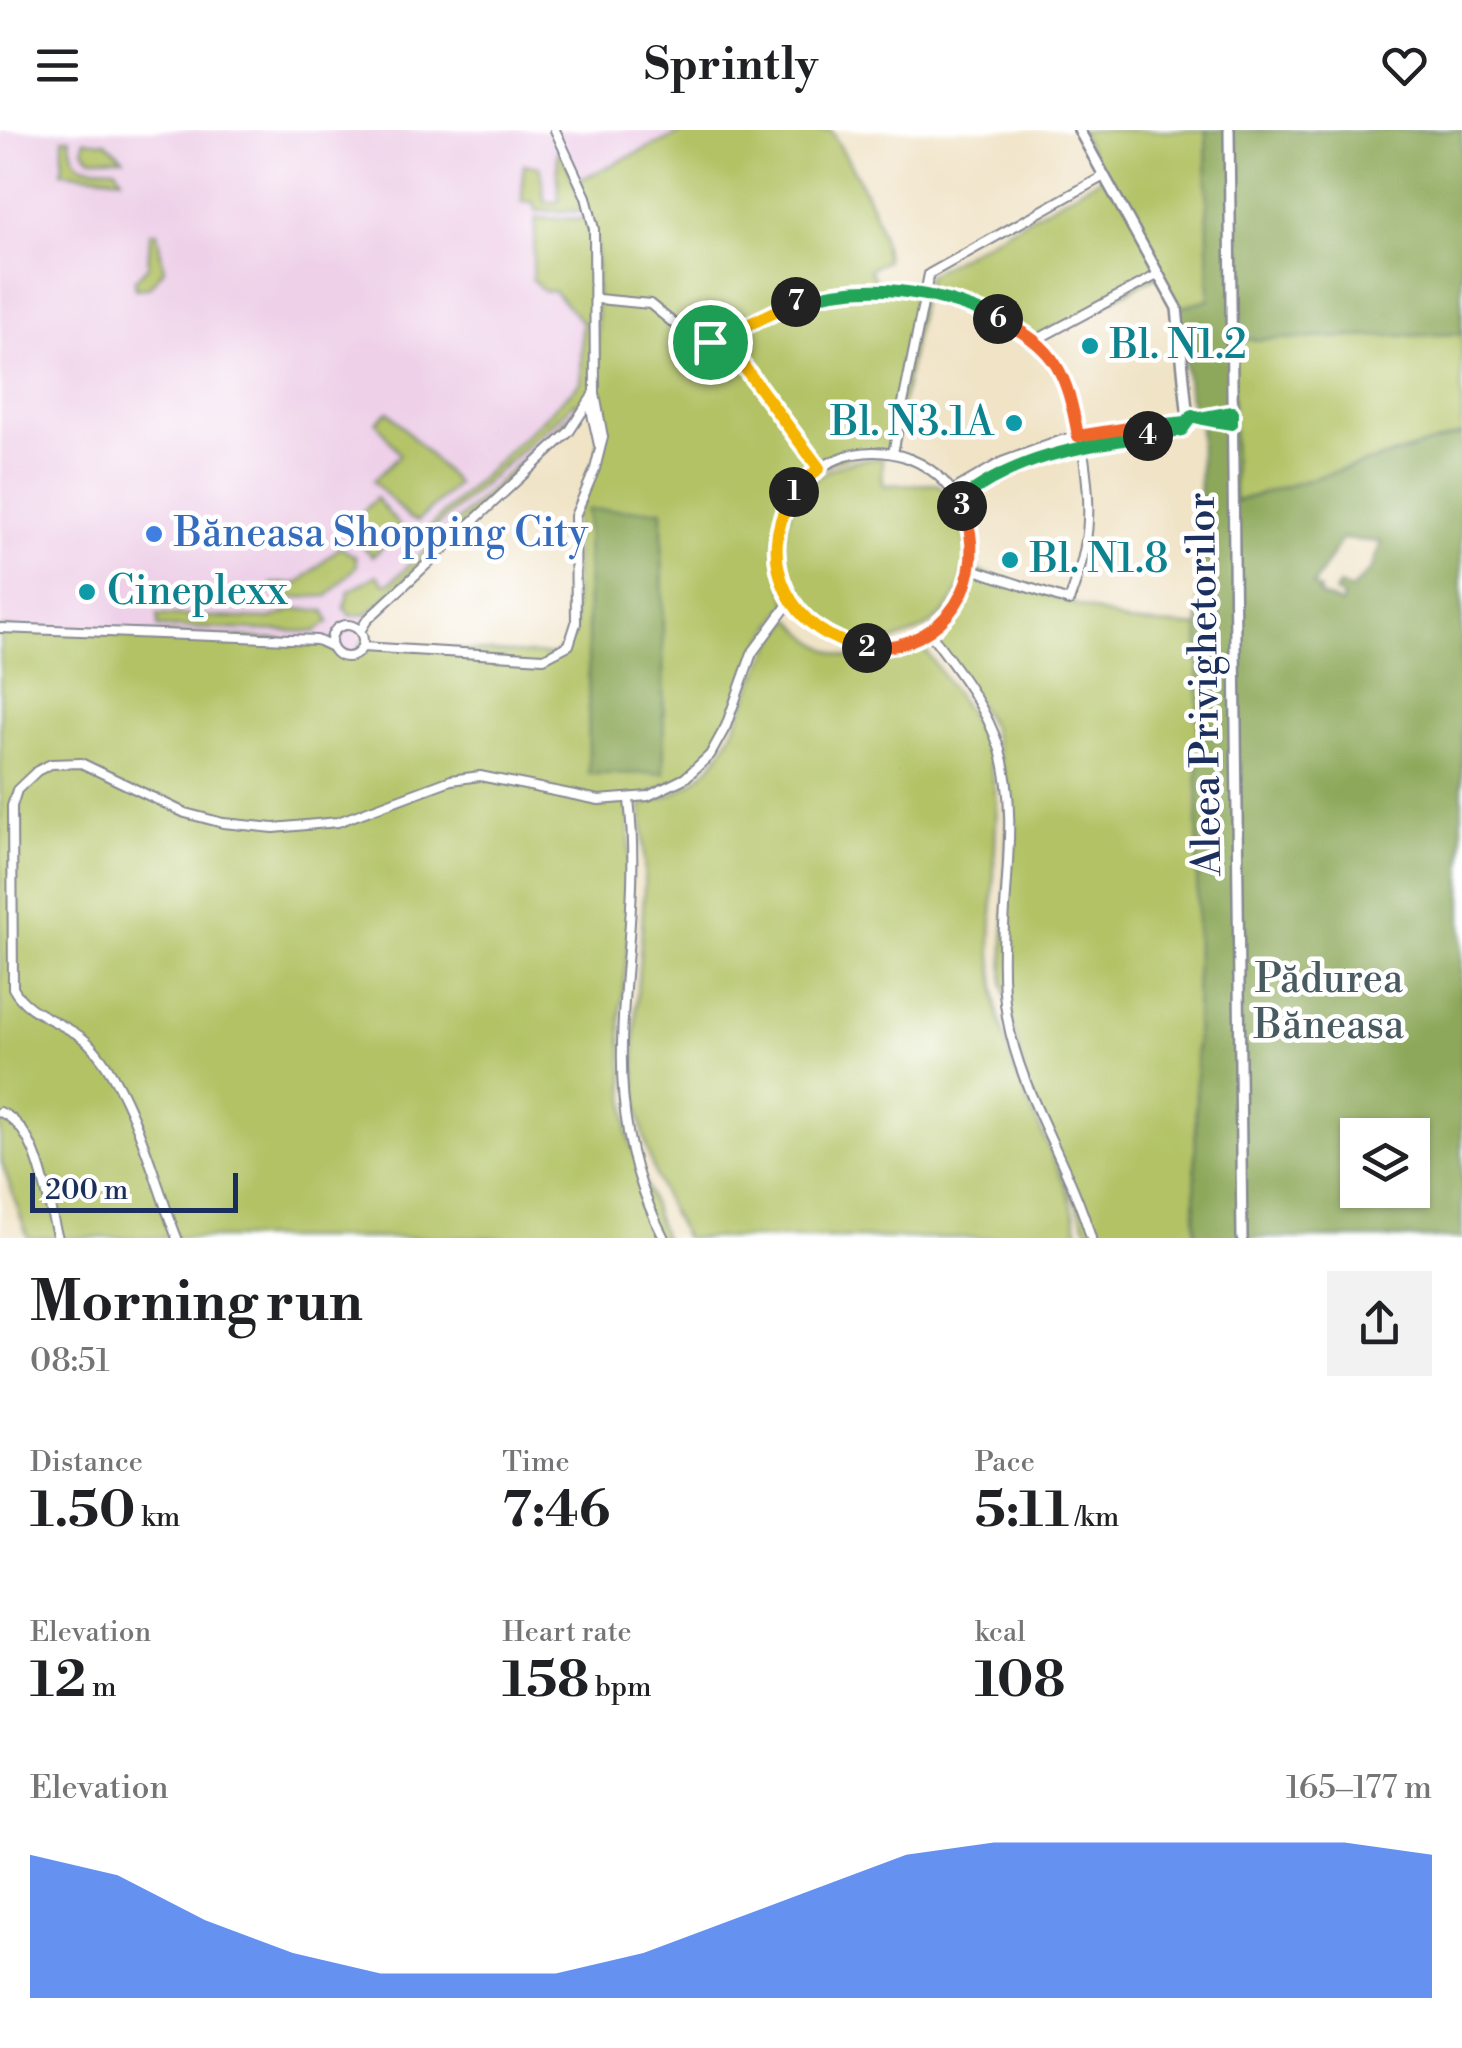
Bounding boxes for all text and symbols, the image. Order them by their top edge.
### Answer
text: Sprintly [644,37,818,94]
icon: menu [30,38,85,93]
icon: heart [1377,38,1432,93]
pin: 7 [771,277,821,327]
text: 7 [788,284,804,319]
pin: 6 [973,294,1023,344]
pin [668,300,753,385]
text: 6 [989,301,1007,336]
icon: arrive [683,315,738,370]
place label: Bl. N1.2 [1109,321,1247,371]
marker: Bl. N1.2 [1079,335,1101,357]
place label: Bl. N3.1A [830,398,996,448]
pin: 4 [1123,411,1173,461]
marker: Bl. N3.1A [1003,412,1025,434]
text: 4 [1139,418,1157,453]
pin: 1 [769,467,819,517]
text: 1 [787,474,801,509]
pin: 3 [937,481,987,531]
text: 3 [954,488,970,523]
street label: Aleea Privighetorilor [1177,492,1234,877]
place label: Băneasa Shopping City [173,509,589,560]
marker: Băneasa Shopping City [143,523,165,545]
place label: Bl. N1.8 [1029,535,1168,585]
marker: Bl. N1.8 [999,549,1021,571]
place label: Cineplexx [107,567,288,617]
marker: Cineplexx [76,581,98,603]
pin: 2 [842,623,892,673]
text: 2 [858,630,876,665]
park label: Pădurea Băneasa [1253,955,1405,1051]
map controls [1340,1118,1430,1208]
button: layers [1340,1118,1430,1208]
scale bar [30,1168,238,1212]
text: 200 m [45,1173,128,1208]
text: Morning run [30,1269,363,1338]
button: share [1327,1271,1432,1376]
text: 08:51 [30,1341,110,1381]
text: Distance [30,1445,143,1480]
text: Time [502,1445,570,1480]
text: Pace [975,1445,1035,1480]
text: 1.50 [30,1480,135,1542]
text: 7:46 [502,1480,610,1542]
text: 5:11 [975,1480,1069,1542]
text: km [135,1500,180,1535]
text: /km [1069,1500,1119,1535]
text: Elevation [30,1615,151,1650]
text: Heart rate [502,1615,632,1650]
text: kcal [975,1615,1025,1650]
text: 12 [30,1650,86,1712]
text: 158 [502,1650,589,1712]
text: 108 [975,1650,1065,1712]
text: m [86,1670,117,1705]
text: bpm [589,1670,652,1705]
text: Elevation [30,1768,169,1808]
text: 165–177 m [1286,1768,1432,1808]

